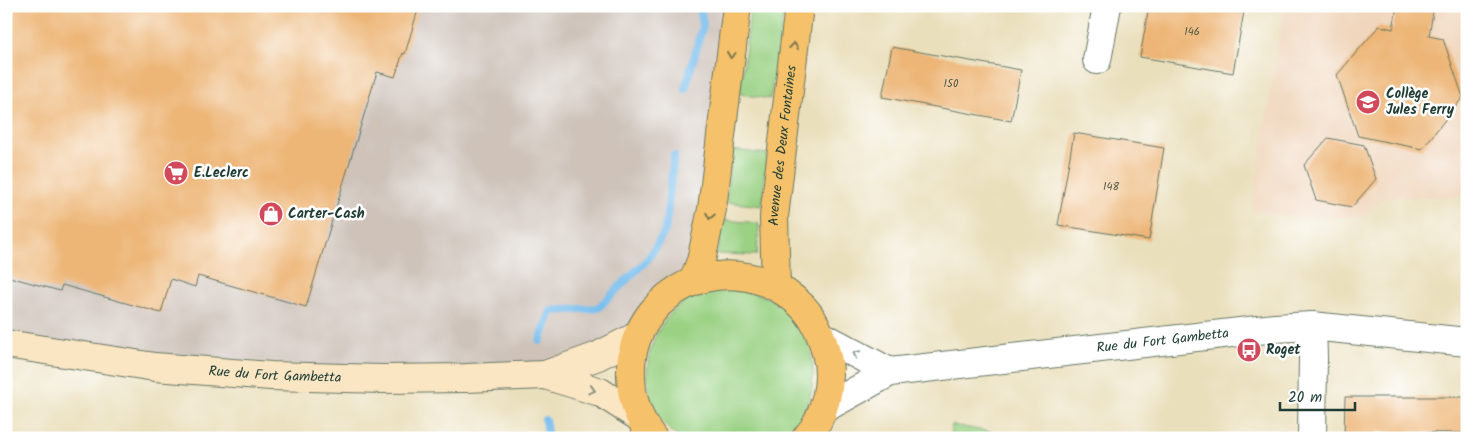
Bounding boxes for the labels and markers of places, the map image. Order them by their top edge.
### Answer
place label: Collège Jules Ferry [1386,83,1455,121]
school or university icon: Collège Jules Ferry [1355,89,1381,115]
supermarket icon: E.Leclerc [163,160,189,186]
place label: E.Leclerc [194,162,249,184]
shop icon: Carter-Cash [258,201,284,227]
place label: Carter-Cash [288,203,365,225]
bus stop icon: Roget [1236,337,1262,363]
place label: Roget [1266,339,1301,361]

